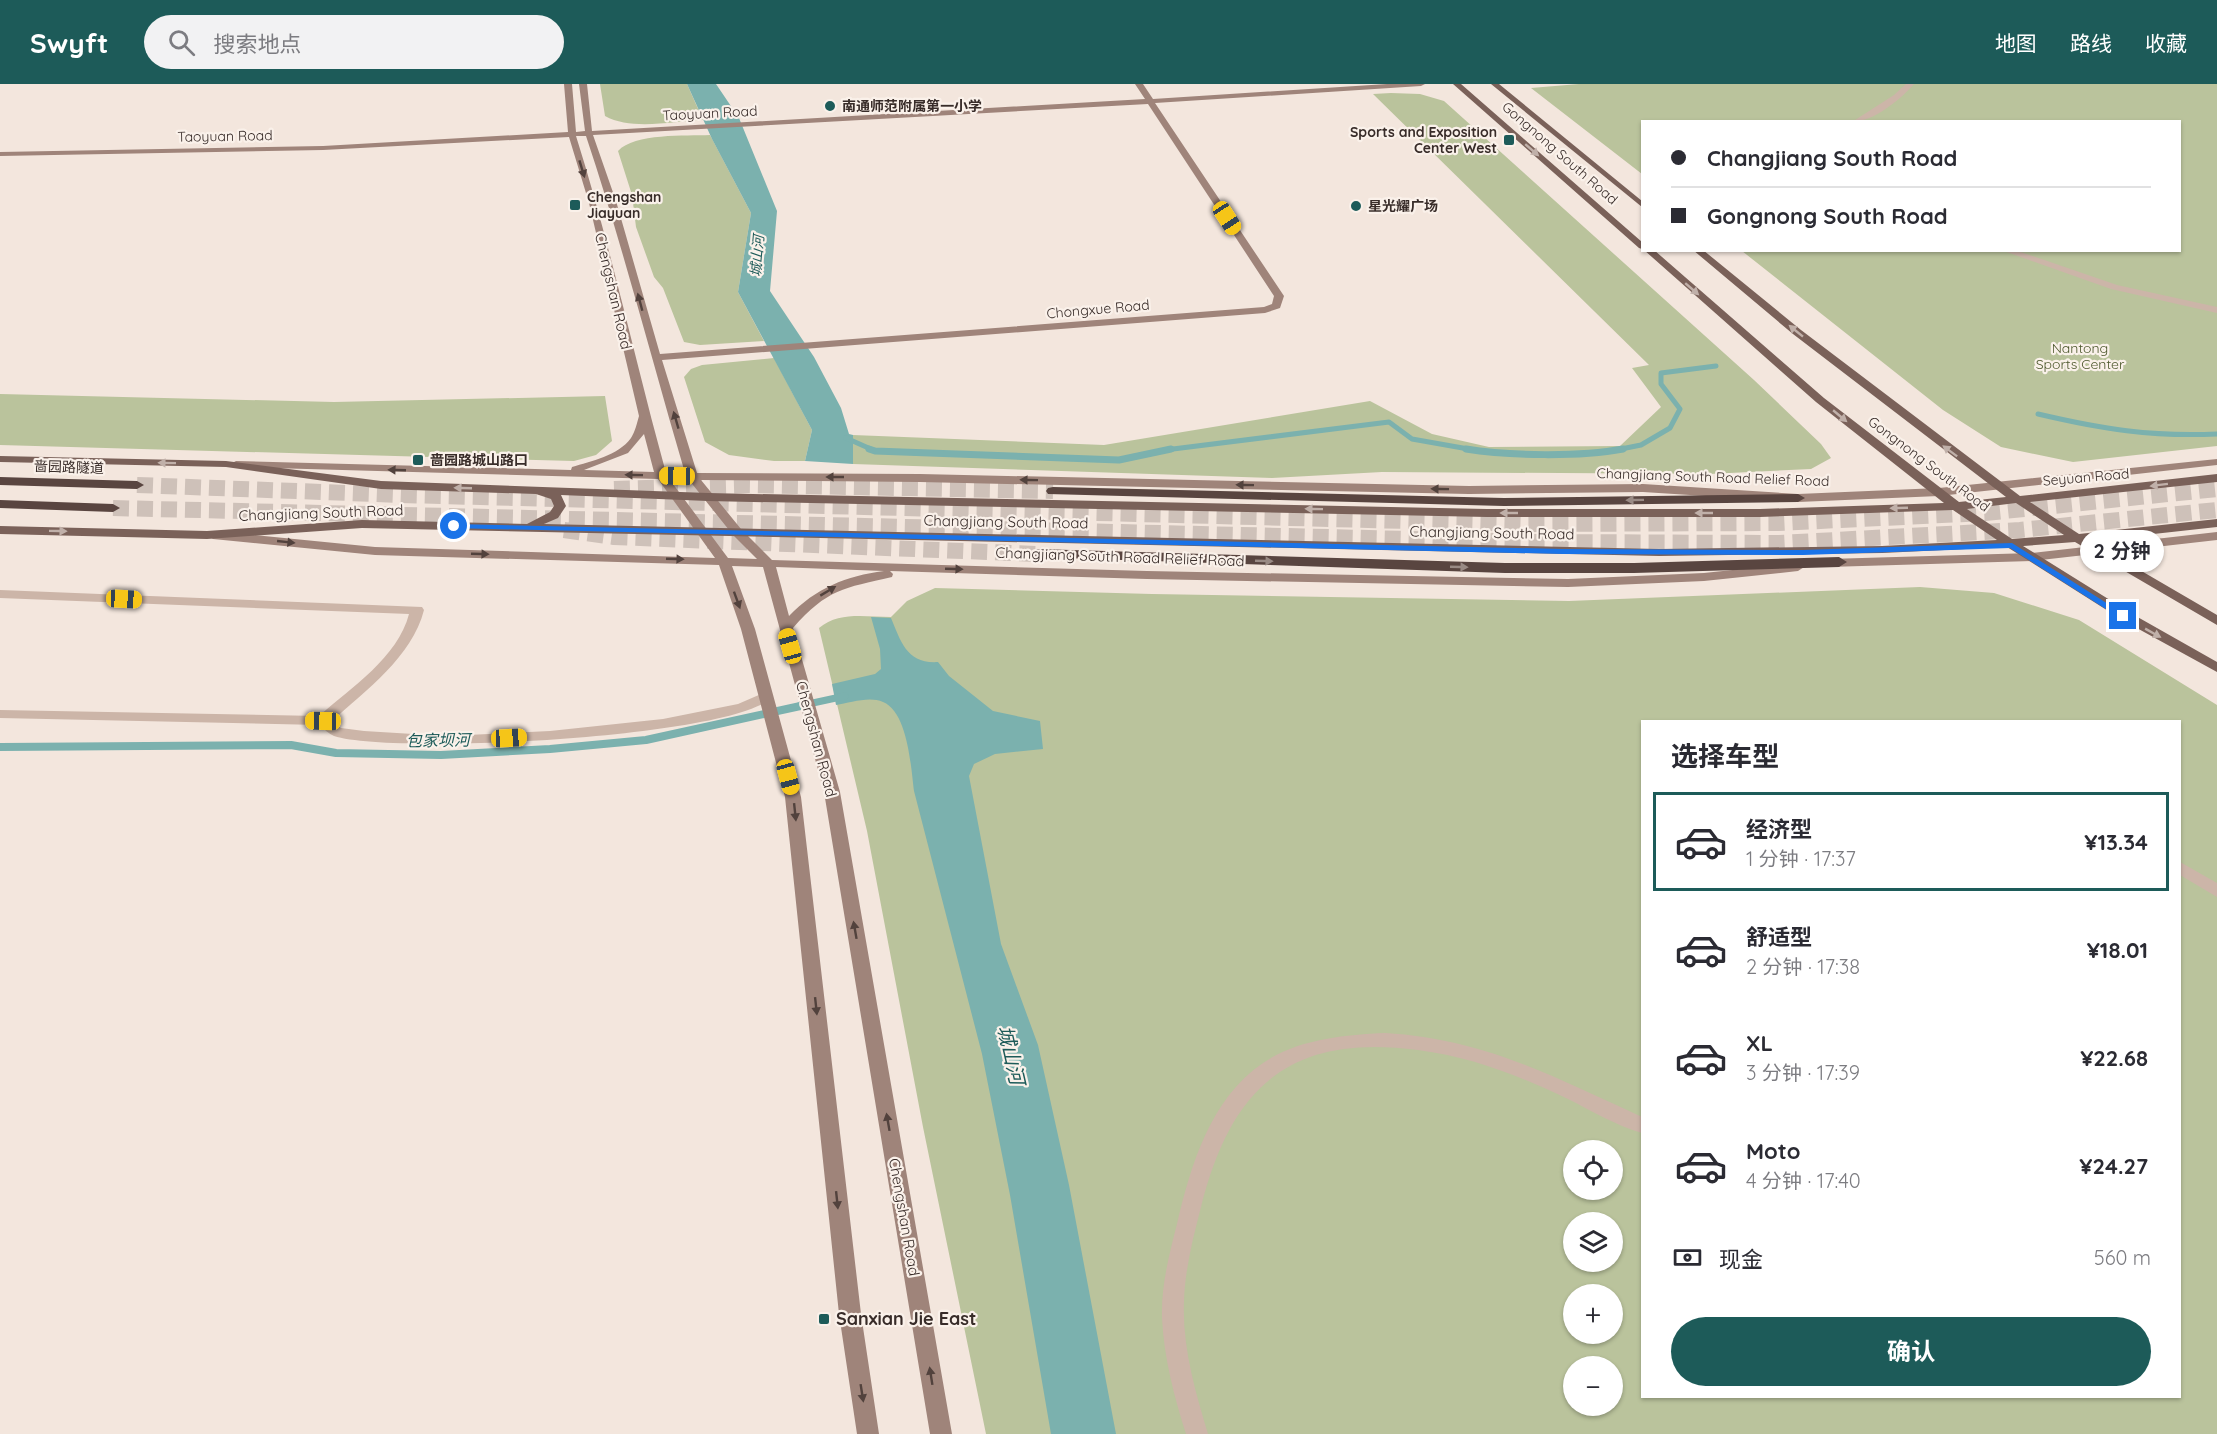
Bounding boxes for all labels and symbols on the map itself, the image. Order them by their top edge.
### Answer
place label: 南通师范附属第一小学 [842,97,982,115]
street label: Gongnong South Road [1498,98,1622,208]
marker: 南通师范附属第一小学 [823,99,837,113]
street label: Taoyuan Road [662,102,758,124]
place label: Sports and Exposition Center West [1350,123,1497,157]
street label: Taoyuan Road [177,126,273,146]
marker: Sports and Exposition Center West [1502,133,1516,147]
one-way arrow [1525,143,1540,157]
one-way arrow [578,160,587,178]
place label: Chengshan Jiayuan [587,188,661,222]
place label: 星光耀广场 [1368,197,1438,215]
marker: Chengshan Jiayuan [568,198,582,212]
car [1210,198,1244,238]
marker: 星光耀广场 [1349,199,1363,213]
street label: Chengshan Road [591,231,636,351]
water label: 城山河 [746,231,768,278]
one-way arrow [1684,282,1699,295]
one-way arrow [635,292,644,310]
street label: Chongxue Road [1046,296,1150,322]
one-way arrow [1788,325,1804,338]
park label: Nantong Sports Center [2036,339,2125,373]
one-way arrow [1832,409,1847,422]
one-way arrow [671,411,680,429]
street label: Gongnong South Road [1865,412,1993,516]
one-way arrow [1942,445,1958,457]
place label: 啬园路城山路口 [430,451,528,469]
marker: 啬园路城山路口 [411,453,425,467]
street label: 啬园路隧道 [34,457,104,477]
one-way arrow [158,458,177,467]
street label: Changjiang South Road Relief Road [1596,464,1830,490]
street label: Seyuan Road [2042,464,2130,490]
one-way arrow [387,465,406,474]
car [659,467,695,485]
one-way arrow [624,470,643,480]
one-way arrow [825,472,844,482]
one-way arrow [1020,475,1039,485]
one-way arrow [1236,480,1255,490]
one-way arrow [2149,480,2168,490]
one-way arrow [453,483,472,492]
one-way arrow [1431,484,1450,494]
one-way arrow [1625,495,1644,505]
street label: Changjiang South Road [238,500,404,525]
one-way arrow [1890,504,1909,513]
one-way arrow [1305,505,1324,514]
one-way arrow [1500,508,1519,518]
one-way arrow [1695,508,1714,518]
street label: Changjiang South Road [923,511,1089,532]
route start [440,512,467,539]
street label: Changjiang South Road [1409,522,1575,543]
one-way arrow [49,526,68,536]
callout: 2 分钟 [2081,529,2165,571]
one-way arrow [276,537,295,547]
street label: Changjiang South Road Relief Road [995,543,1245,570]
one-way arrow [471,549,490,559]
one-way arrow [666,555,685,564]
one-way arrow [1254,556,1273,565]
one-way arrow [1449,562,1468,571]
one-way arrow [945,564,964,574]
one-way arrow [820,585,836,596]
car [106,589,142,609]
one-way arrow [732,591,742,609]
route end [2109,602,2136,629]
car [776,626,804,666]
one-way arrow [2145,628,2162,638]
street label: Chengshan Road [792,679,841,799]
car [305,712,341,730]
car [491,728,527,748]
water label: 包家坝河 [406,729,473,751]
car [775,757,801,797]
one-way arrow [790,803,800,822]
one-way arrow [850,920,859,939]
one-way arrow [811,996,821,1015]
water label: 城山河 [993,1023,1031,1091]
one-way arrow [883,1112,892,1131]
street label: Chengshan Road [885,1157,924,1277]
one-way arrow [833,1190,842,1209]
place label: Sanxian Jie East [836,1307,976,1330]
marker: Sanxian Jie East [817,1312,831,1326]
one-way arrow [927,1367,936,1386]
one-way arrow [857,1384,866,1403]

